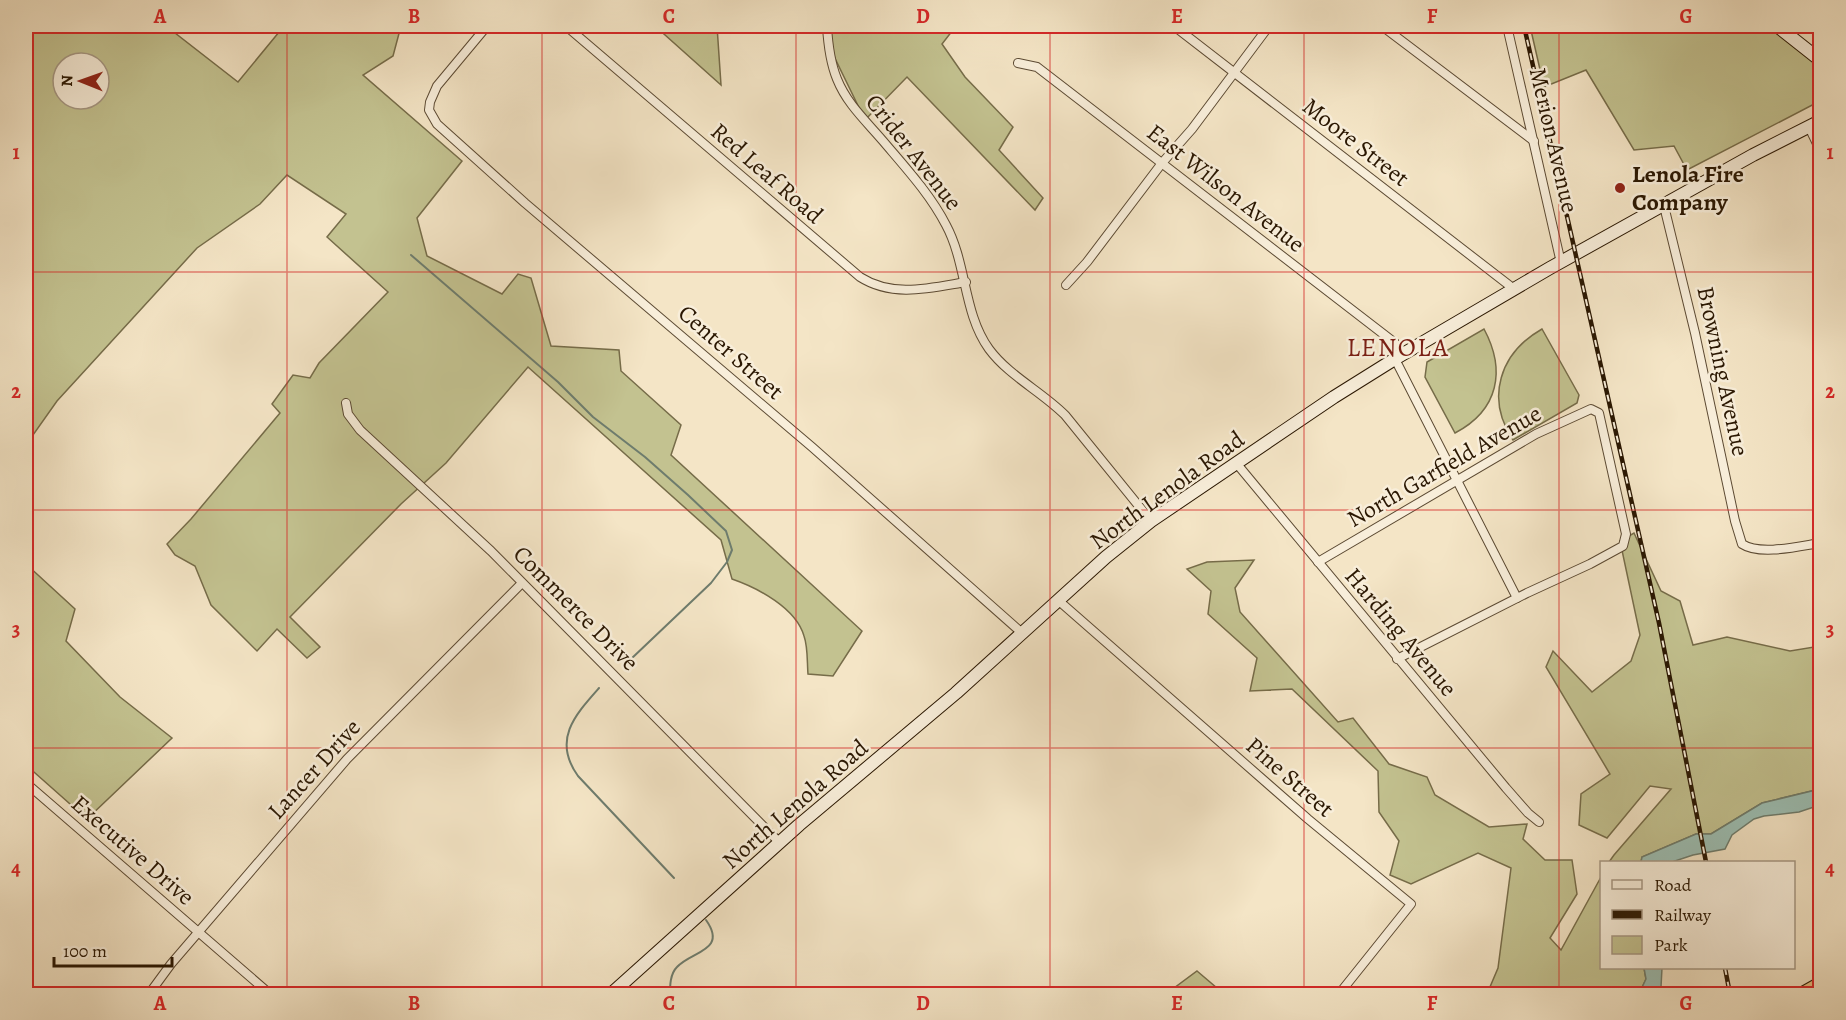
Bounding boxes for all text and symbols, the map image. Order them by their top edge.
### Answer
text: A [153,3,167,30]
text: B [408,3,420,30]
text: C [663,3,675,30]
text: D [916,3,930,30]
text: E [1171,3,1183,30]
text: F [1427,3,1438,30]
text: G [1679,3,1693,30]
north arrow [51,51,111,111]
street label: Merion Avenue [1522,64,1586,216]
text: N [56,74,78,87]
street label: Crider Avenue [858,87,970,217]
street label: Moore Street [1296,90,1416,194]
street label: Red Leaf Road [704,115,830,231]
street label: East Wilson Avenue [1140,116,1312,260]
text: 1 [12,139,20,166]
text: 1 [1826,139,1834,166]
place label: Lenola Fire Company [1632,158,1744,218]
marker: Lenola Fire Company [1613,181,1627,195]
street label: Browning Avenue [1689,283,1757,459]
street label: Center Street [671,297,791,407]
district label: LENOLA [1347,330,1449,365]
text: 2 [11,378,21,405]
text: 2 [1825,378,1835,405]
street label: North Garfield Avenue [1341,397,1547,535]
street label: North Lenola Road [1083,423,1251,557]
street label: Commerce Drive [506,538,646,678]
street label: Harding Avenue [1338,561,1464,703]
text: 3 [12,616,20,643]
text: 3 [1826,616,1834,643]
street label: Lancer Drive [260,712,368,826]
street label: Pine Street [1239,730,1341,824]
street label: North Lenola Road [715,732,875,876]
street label: Executive Drive [65,788,201,912]
text: 4 [11,855,21,882]
text: 4 [1825,855,1835,882]
legend [1600,861,1795,969]
text: Road [1654,873,1692,897]
text: Railway [1654,903,1712,927]
scale bar [54,930,172,968]
text: Park [1654,933,1688,957]
text: 100 m [63,939,107,963]
text: A [153,990,167,1017]
text: B [408,990,420,1017]
text: C [663,990,675,1017]
text: D [916,990,930,1017]
text: E [1171,990,1183,1017]
text: F [1427,990,1438,1017]
text: G [1679,990,1693,1017]

